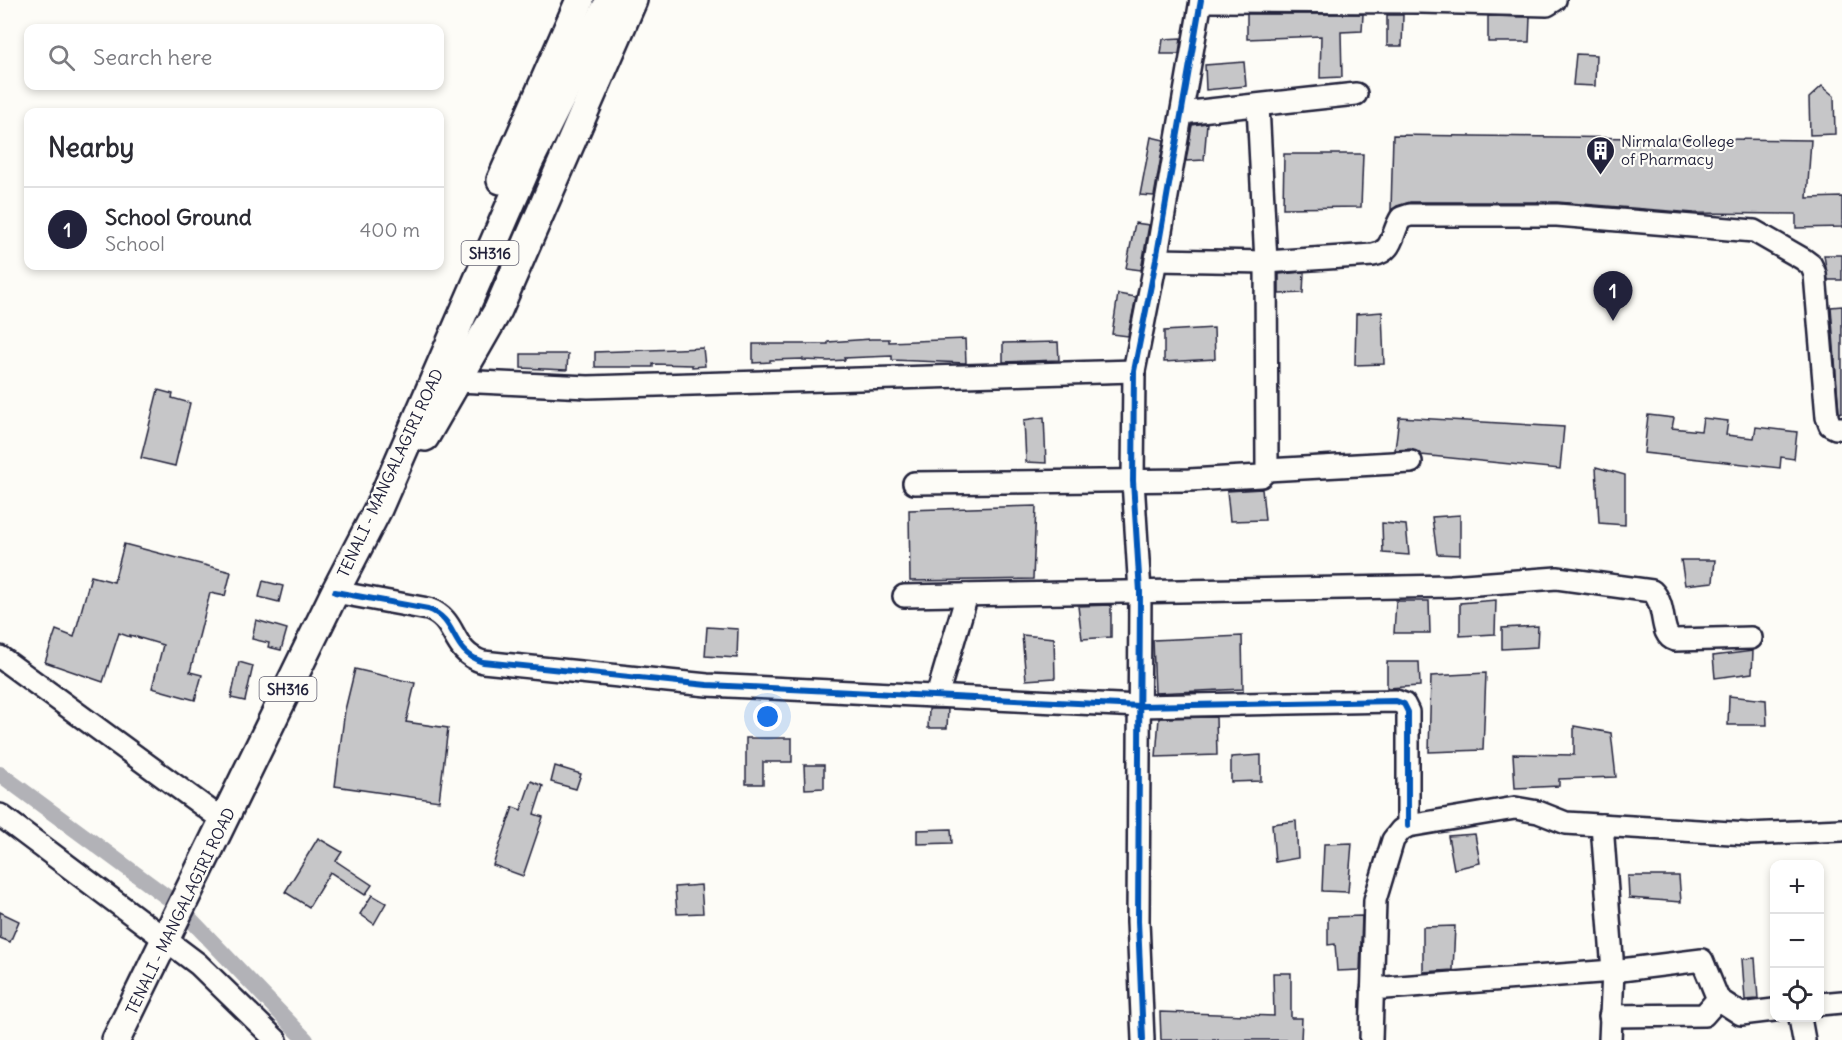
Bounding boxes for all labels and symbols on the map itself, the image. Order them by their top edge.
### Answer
place label: Nirmala College of Pharmacy [1621,131,1735,169]
building icon: Nirmala College of Pharmacy [1584,134,1616,176]
road number: SH316 [462,241,518,265]
pin: 1 [1594,272,1632,321]
street label: TENALI - MANGALAGIRI ROAD [333,365,447,581]
road number: SH316 [260,677,316,701]
your location [753,702,782,731]
street label: TENALI - MANGALAGIRI ROAD [121,804,239,1018]

